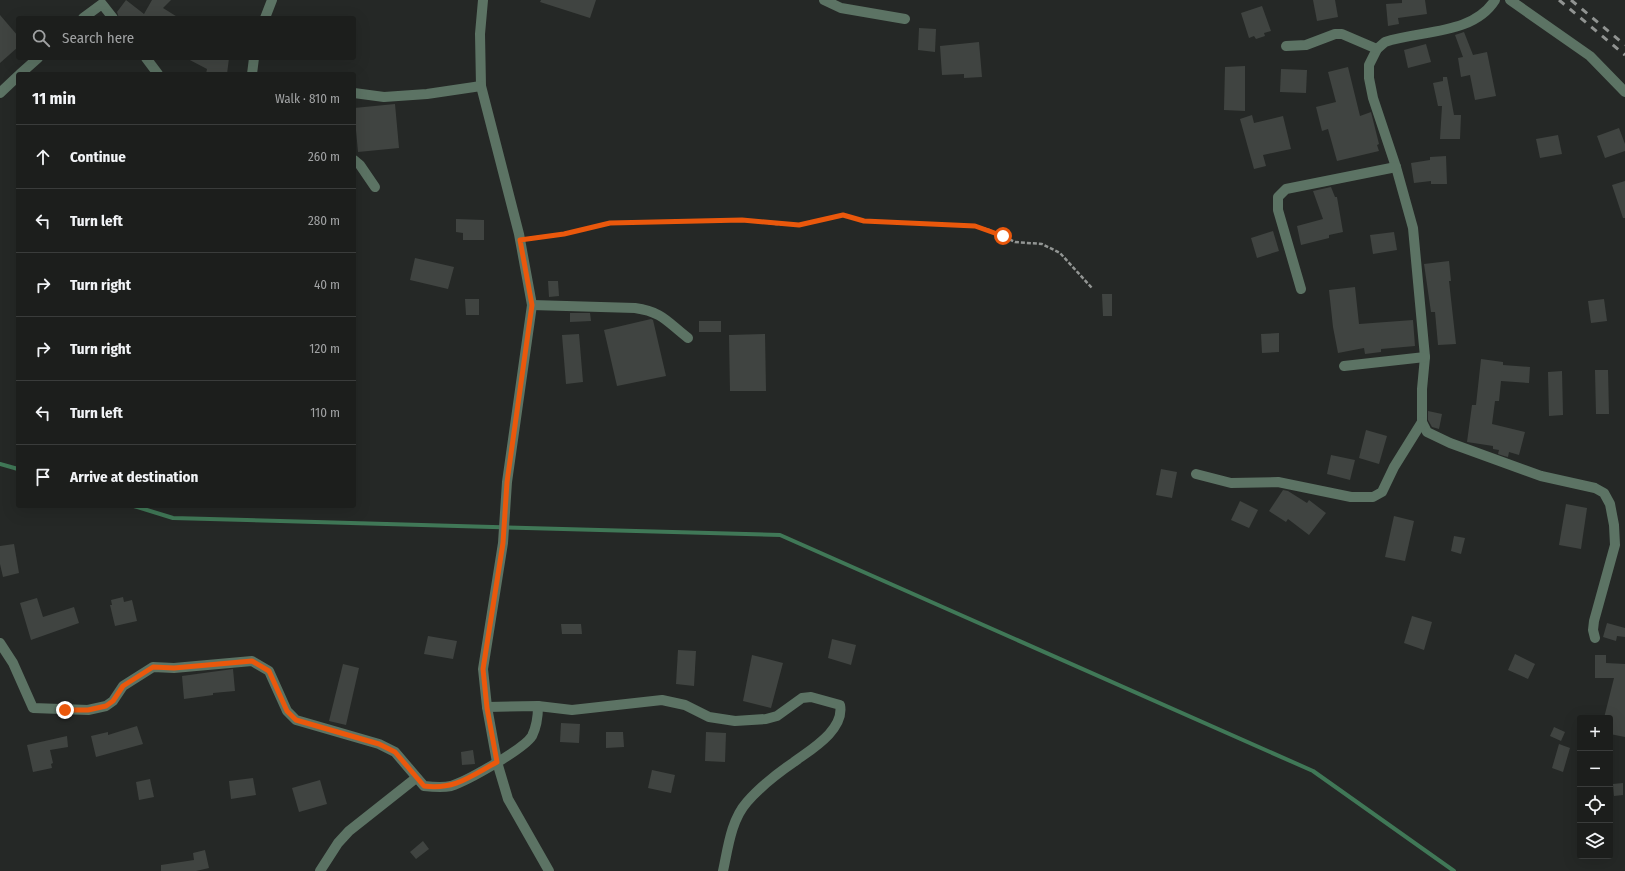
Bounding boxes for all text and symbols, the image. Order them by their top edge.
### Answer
search box [16,16,356,60]
icon: search [30,27,52,49]
text: Search here [62,29,134,47]
text: 11 min [32,88,76,109]
text: Walk · 810 m [275,91,340,106]
icon: ahead [32,146,54,168]
text: Continue [70,148,126,166]
text: 260 m [308,149,340,164]
icon: left [32,210,54,232]
text: Turn left [70,212,123,230]
text: 280 m [308,213,340,228]
route start [994,227,1012,245]
icon: right [32,274,54,296]
text: Turn right [70,276,131,294]
text: 40 m [314,277,340,292]
icon: right [32,338,54,360]
text: Turn right [70,340,131,358]
text: 120 m [309,341,340,356]
icon: left [32,402,54,424]
text: Turn left [70,404,123,422]
text: 110 m [310,405,340,420]
icon: arrive [32,466,54,488]
text: Arrive at destination [70,468,198,486]
route end [56,701,74,719]
map controls [1577,715,1613,859]
button: + [1577,715,1613,751]
button: − [1577,751,1613,787]
button: locate [1577,787,1613,823]
button: layers [1577,823,1613,859]

